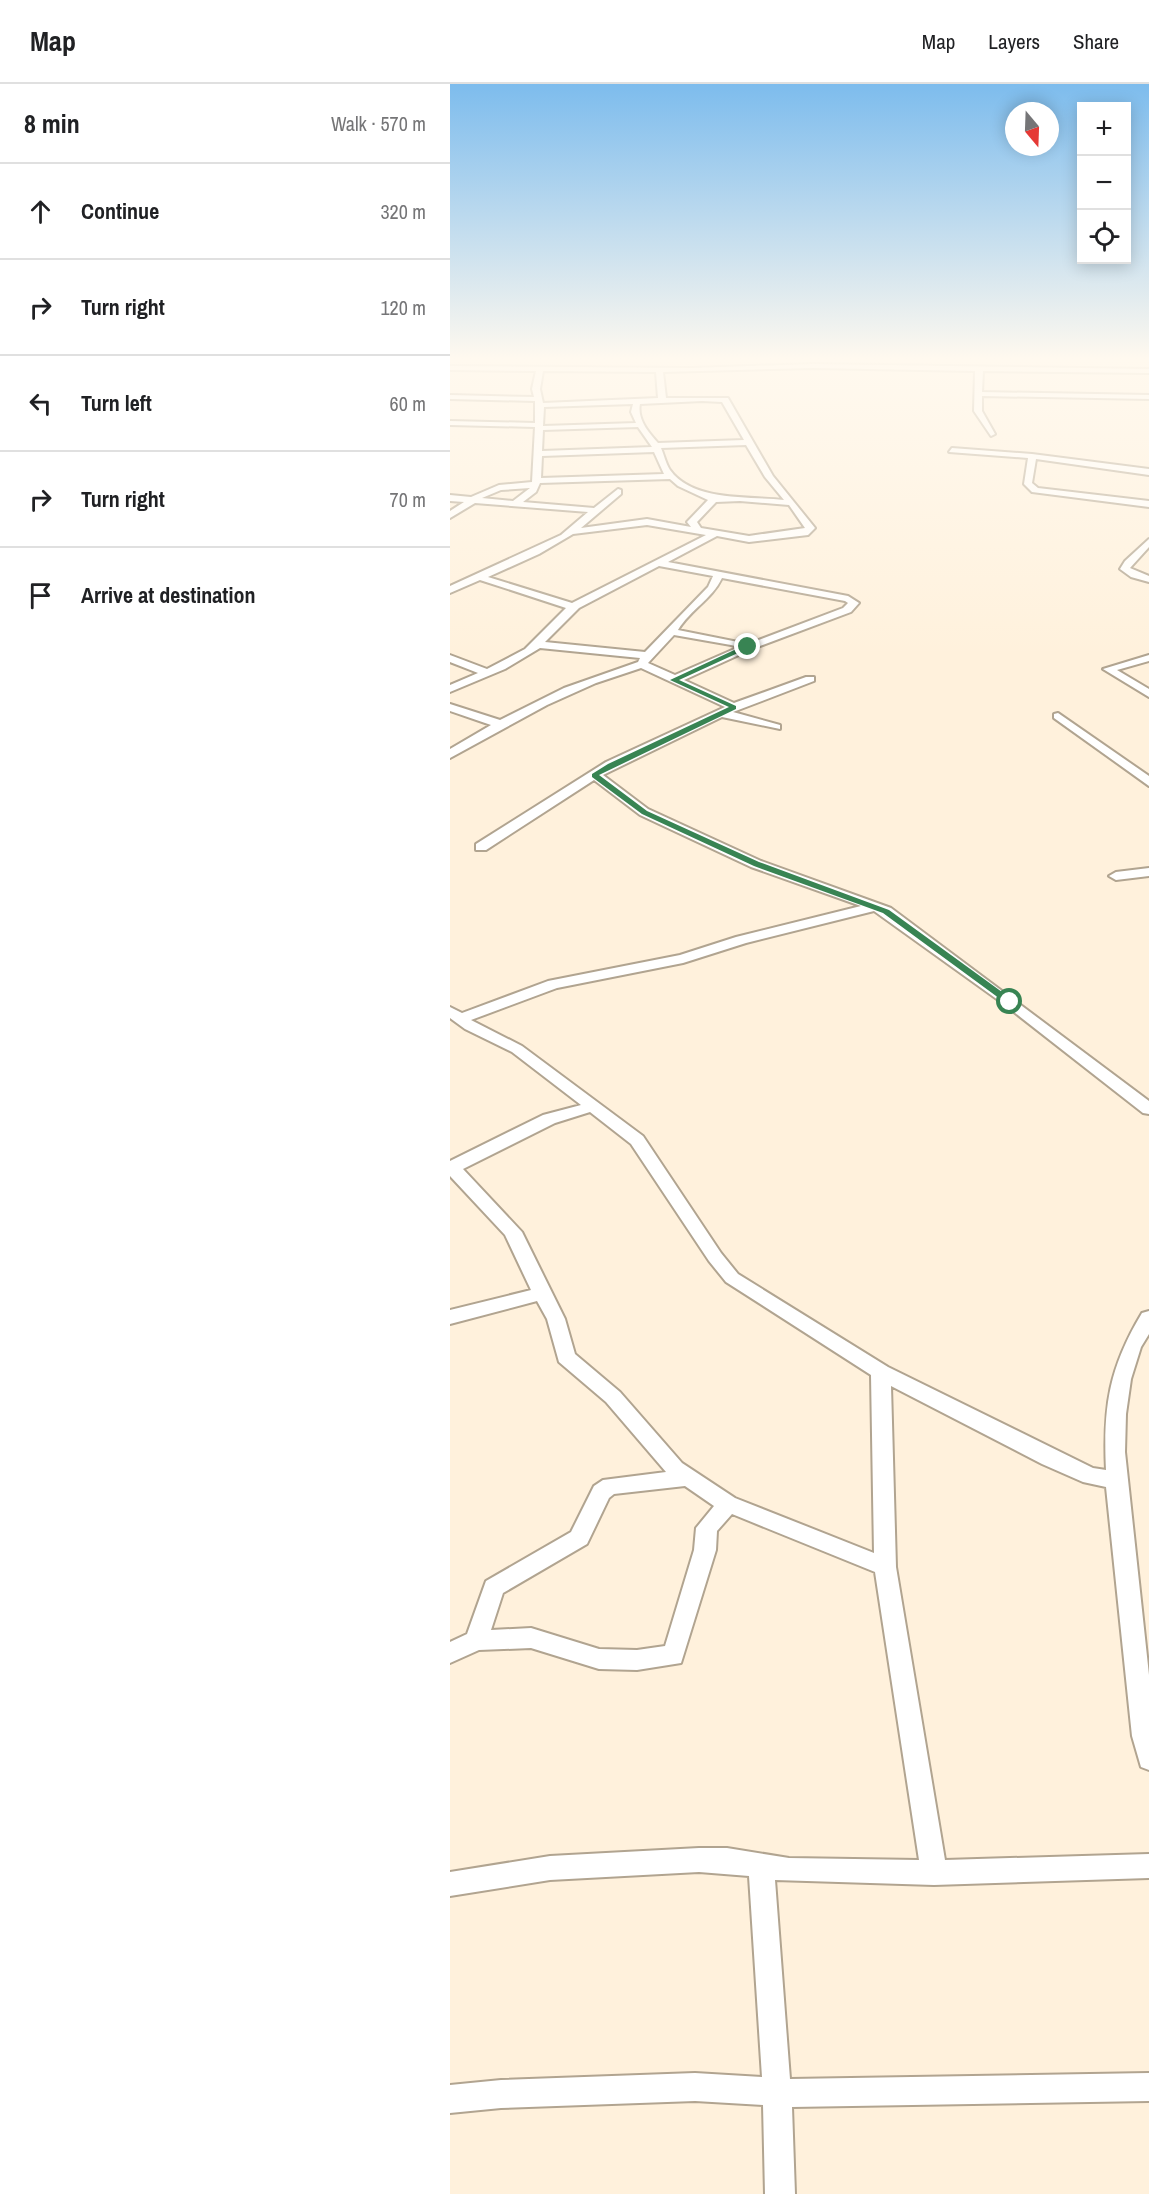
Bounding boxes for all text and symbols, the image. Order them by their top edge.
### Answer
text: Map [30,22,76,60]
text: Map [922,27,955,56]
text: Layers [988,27,1040,56]
text: Share [1073,27,1119,56]
north arrow [1005,102,1059,156]
map controls [1077,102,1131,264]
button: + [1077,102,1131,156]
text: 8 min [24,106,80,141]
text: Walk · 570 m [331,110,426,137]
button: − [1077,156,1131,210]
icon: ahead [24,195,57,228]
text: Continue [81,196,159,226]
text: 320 m [380,198,426,225]
button: locate [1077,210,1131,264]
icon: right [24,291,57,324]
text: Turn right [81,292,165,322]
text: 120 m [380,294,426,321]
icon: left [24,387,57,420]
text: Turn left [81,388,152,418]
text: 60 m [390,390,426,417]
icon: right [24,483,57,516]
text: Turn right [81,484,165,514]
text: 70 m [390,486,426,513]
icon: arrive [24,579,57,612]
text: Arrive at destination [81,580,255,610]
route end [734,633,760,659]
route start [996,988,1022,1014]

